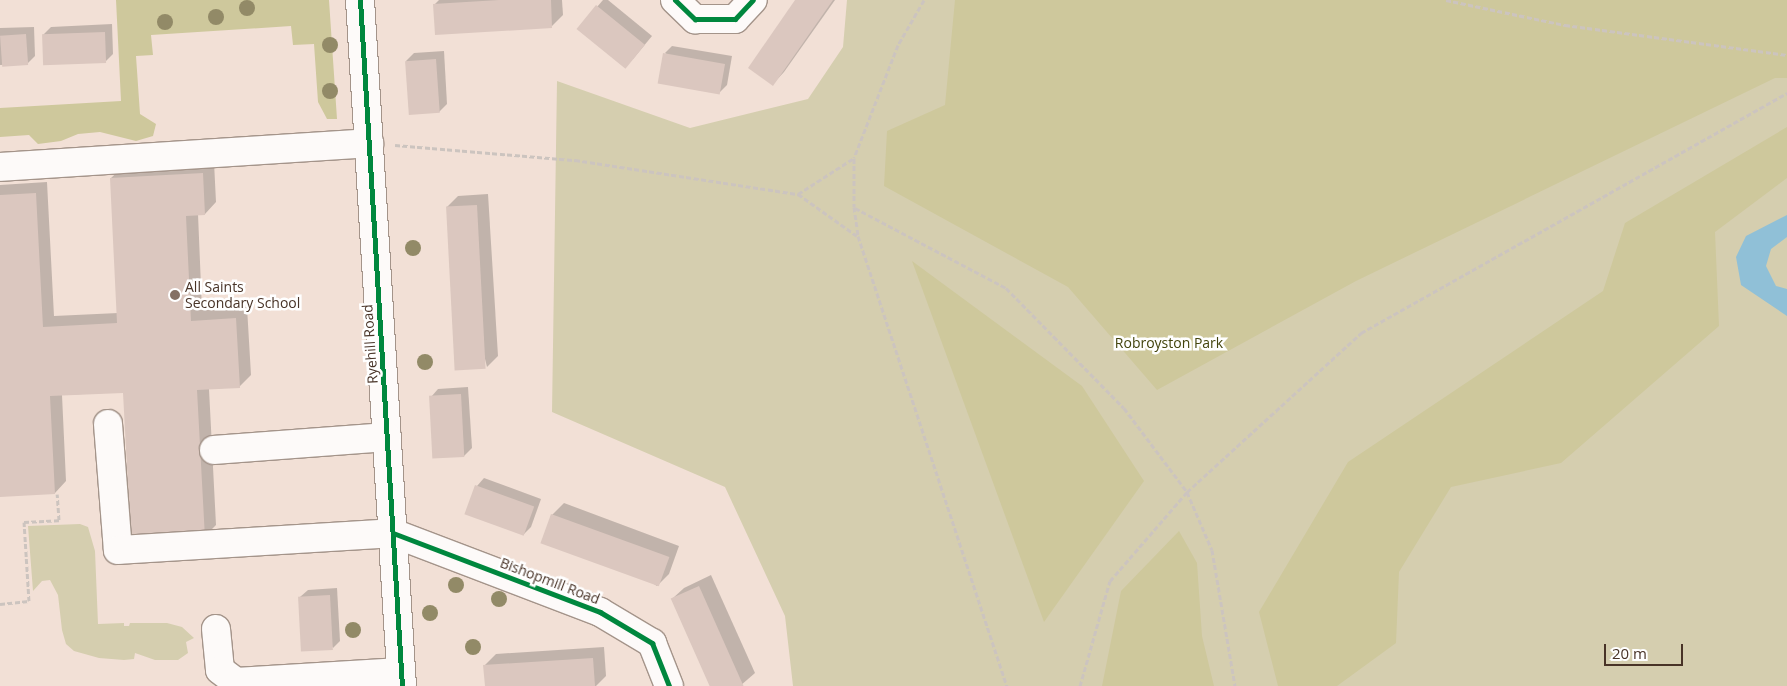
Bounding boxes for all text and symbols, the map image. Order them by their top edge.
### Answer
place label: All Saints Secondary School [185,279,300,312]
marker: All Saints Secondary School [169,289,181,301]
street label: Ryehill Road [359,304,381,384]
park label: Robroyston Park [1115,335,1223,351]
street label: Bishopmill Road [498,554,602,608]
scale bar [1607,634,1686,666]
text: 20 m [1612,643,1647,663]

